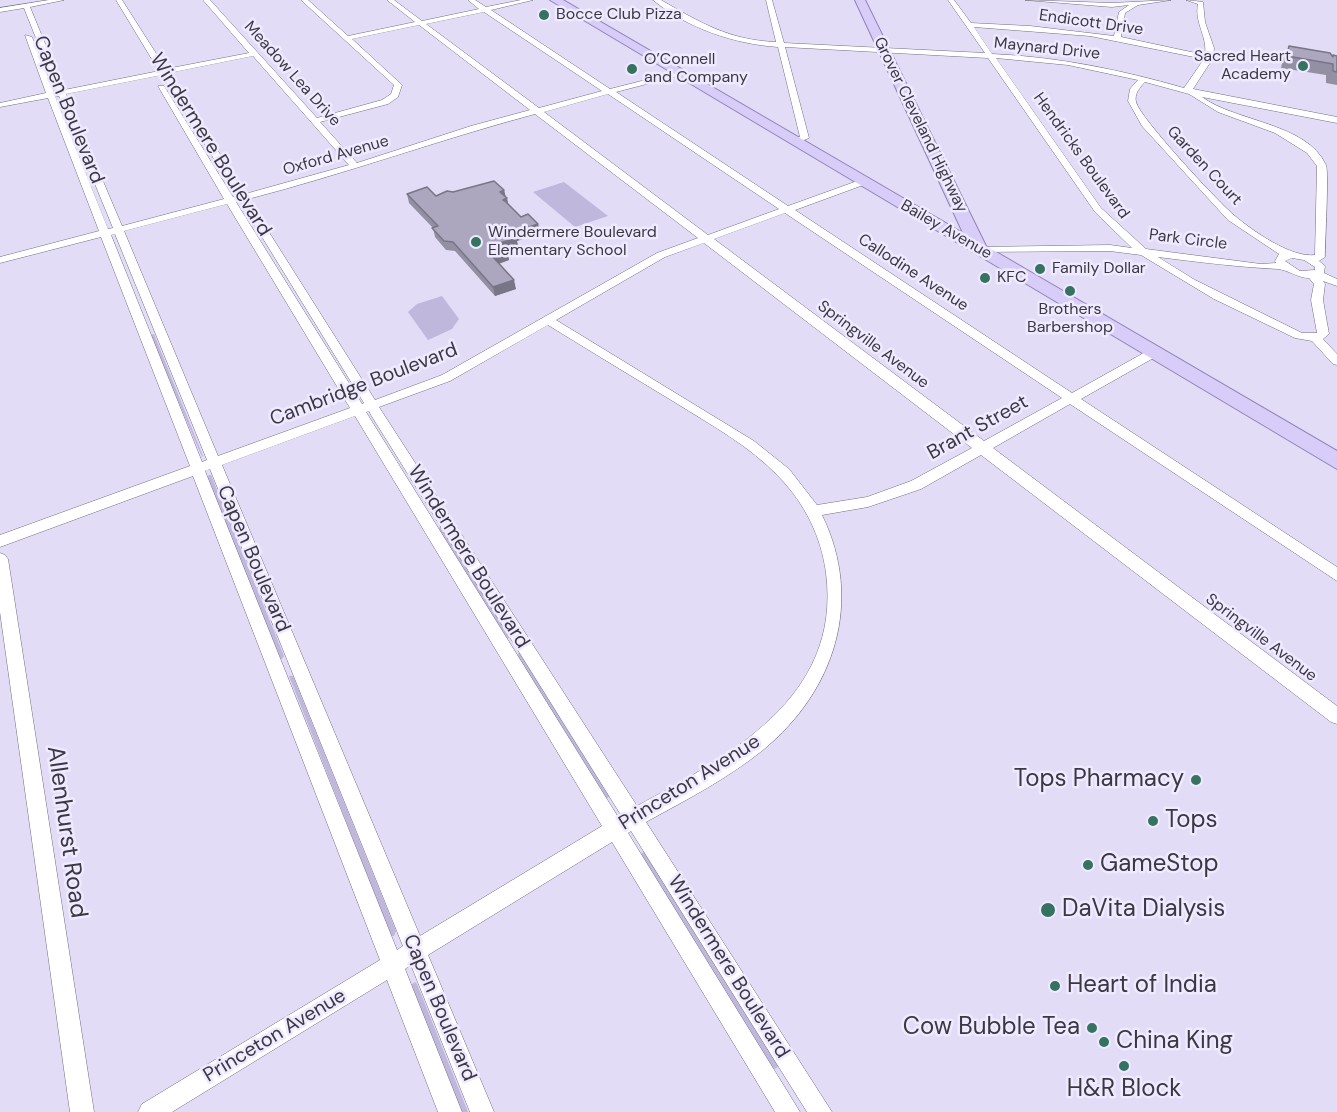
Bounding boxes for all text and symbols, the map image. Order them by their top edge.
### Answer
place label: Bocce Club Pizza [556,5,682,25]
street label: Endicott Drive [1038,6,1144,40]
marker: Bocce Club Pizza [537,8,551,22]
street label: Meadow Lea Drive [240,17,344,131]
street label: Capen Boulevard [27,33,109,187]
street label: Grover Cleveland Highway [869,34,971,216]
street label: Maynard Drive [993,34,1101,64]
place label: Sacred Heart Academy [1194,47,1291,85]
street label: Windermere Boulevard [144,49,276,241]
place label: O’Connell and Company [644,50,748,88]
marker: Sacred Heart Academy [1296,59,1310,73]
marker: O’Connell and Company [625,62,639,76]
street label: Hendricks Boulevard [1029,89,1133,223]
street label: Garden Court [1162,122,1246,210]
street label: Oxford Avenue [281,132,391,180]
street label: Bailey Avenue [897,196,995,264]
place label: Windermere Boulevard Elementary School [488,223,657,261]
street label: Park Circle [1148,226,1228,254]
street label: Callodine Avenue [854,230,972,316]
marker: Windermere Boulevard Elementary School [469,235,483,249]
place label: Family Dollar [1052,259,1146,279]
marker: Family Dollar [1033,262,1047,276]
place label: KFC [997,268,1026,288]
marker: KFC [978,271,992,285]
marker: Brothers Barbershop [1063,284,1077,298]
street label: Springville Avenue [814,297,932,393]
place label: Brothers Barbershop [1027,300,1113,338]
street label: Cambridge Boulevard [267,338,461,432]
street label: Brant Street [923,390,1033,466]
street label: Windermere Boulevard [402,461,534,653]
street label: Capen Boulevard [211,482,295,636]
street label: Springville Avenue [1202,590,1320,686]
street label: Princeton Avenue [615,730,765,836]
street label: Allenhurst Road [40,744,92,920]
place label: Tops Pharmacy [1014,766,1184,794]
marker: Tops Pharmacy [1189,773,1203,787]
place label: Tops [1165,807,1218,835]
marker: Tops [1146,814,1160,828]
place label: GameStop [1100,851,1219,879]
marker: GameStop [1081,858,1095,872]
street label: Windermere Boulevard [662,871,794,1063]
place label: DaVita Dialysis [1062,896,1225,924]
marker: DaVita Dialysis [1039,901,1057,919]
street label: Capen Boulevard [397,931,481,1085]
place label: Heart of India [1067,972,1217,1000]
marker: Heart of India [1048,979,1062,993]
street label: Princeton Avenue [199,984,351,1088]
place label: Cow Bubble Tea [903,1014,1080,1042]
marker: Cow Bubble Tea [1085,1021,1099,1035]
place label: China King [1116,1028,1233,1056]
marker: China King [1097,1035,1111,1049]
marker: H&R Block [1117,1059,1131,1073]
place label: H&R Block [1067,1076,1181,1104]

